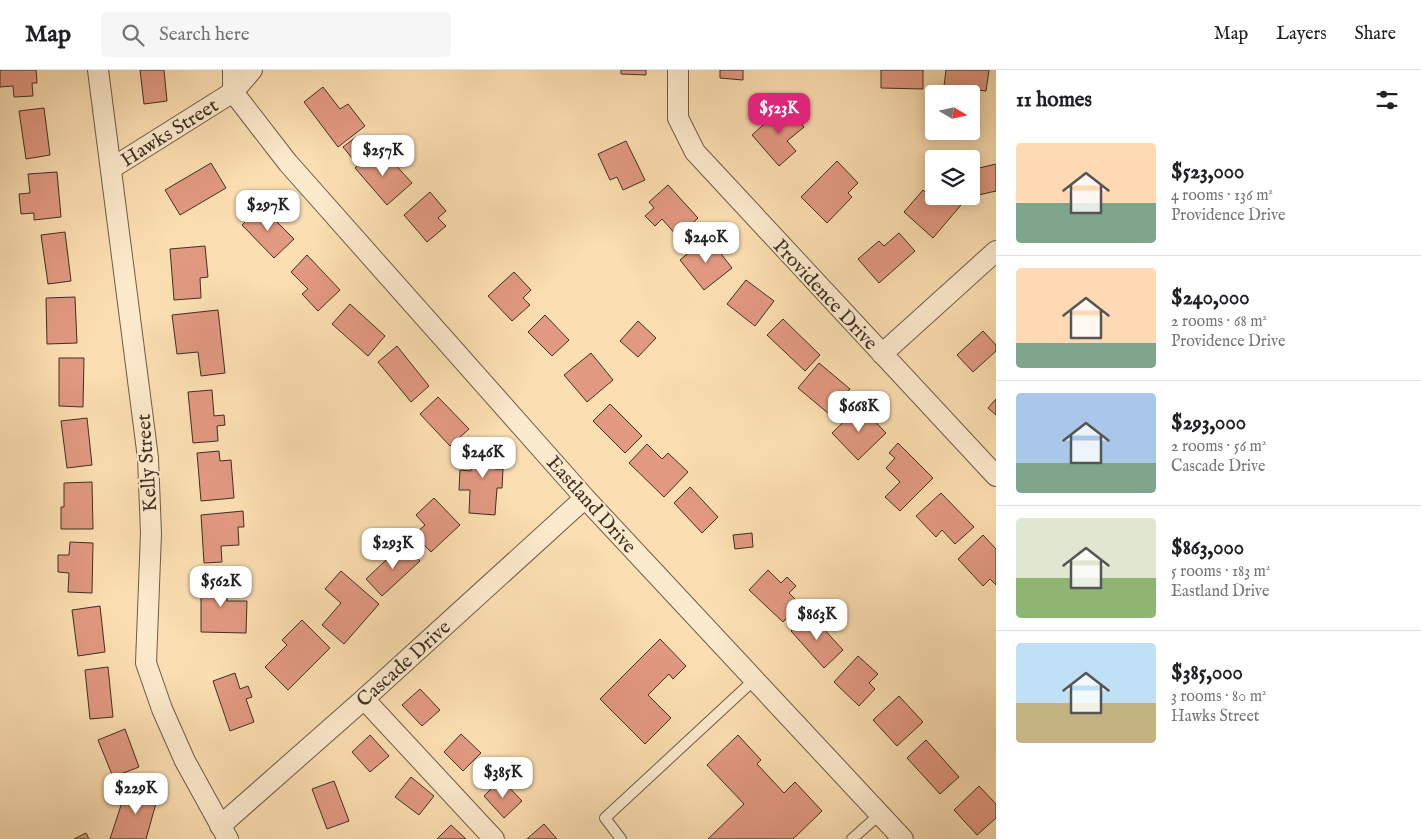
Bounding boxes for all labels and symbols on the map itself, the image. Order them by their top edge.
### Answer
north arrow [925,85,980,140]
pin: $523K [744,92,814,135]
street label: Hawks Street [116,93,223,173]
pin: $257K [348,134,418,177]
pin: $297K [233,190,303,232]
pin: $240K [671,222,741,264]
street label: Providence Drive [767,234,883,356]
pin: $668K [824,390,894,433]
street label: Kelly Street [132,413,163,513]
pin: $246K [448,436,518,479]
street label: Eastland Drive [541,451,641,559]
pin: $293K [358,528,428,570]
pin: $562K [186,566,256,608]
pin: $863K [782,598,852,641]
street label: Cascade Drive [352,615,456,713]
pin: $385K [468,756,538,799]
pin: $229K [101,772,171,815]

